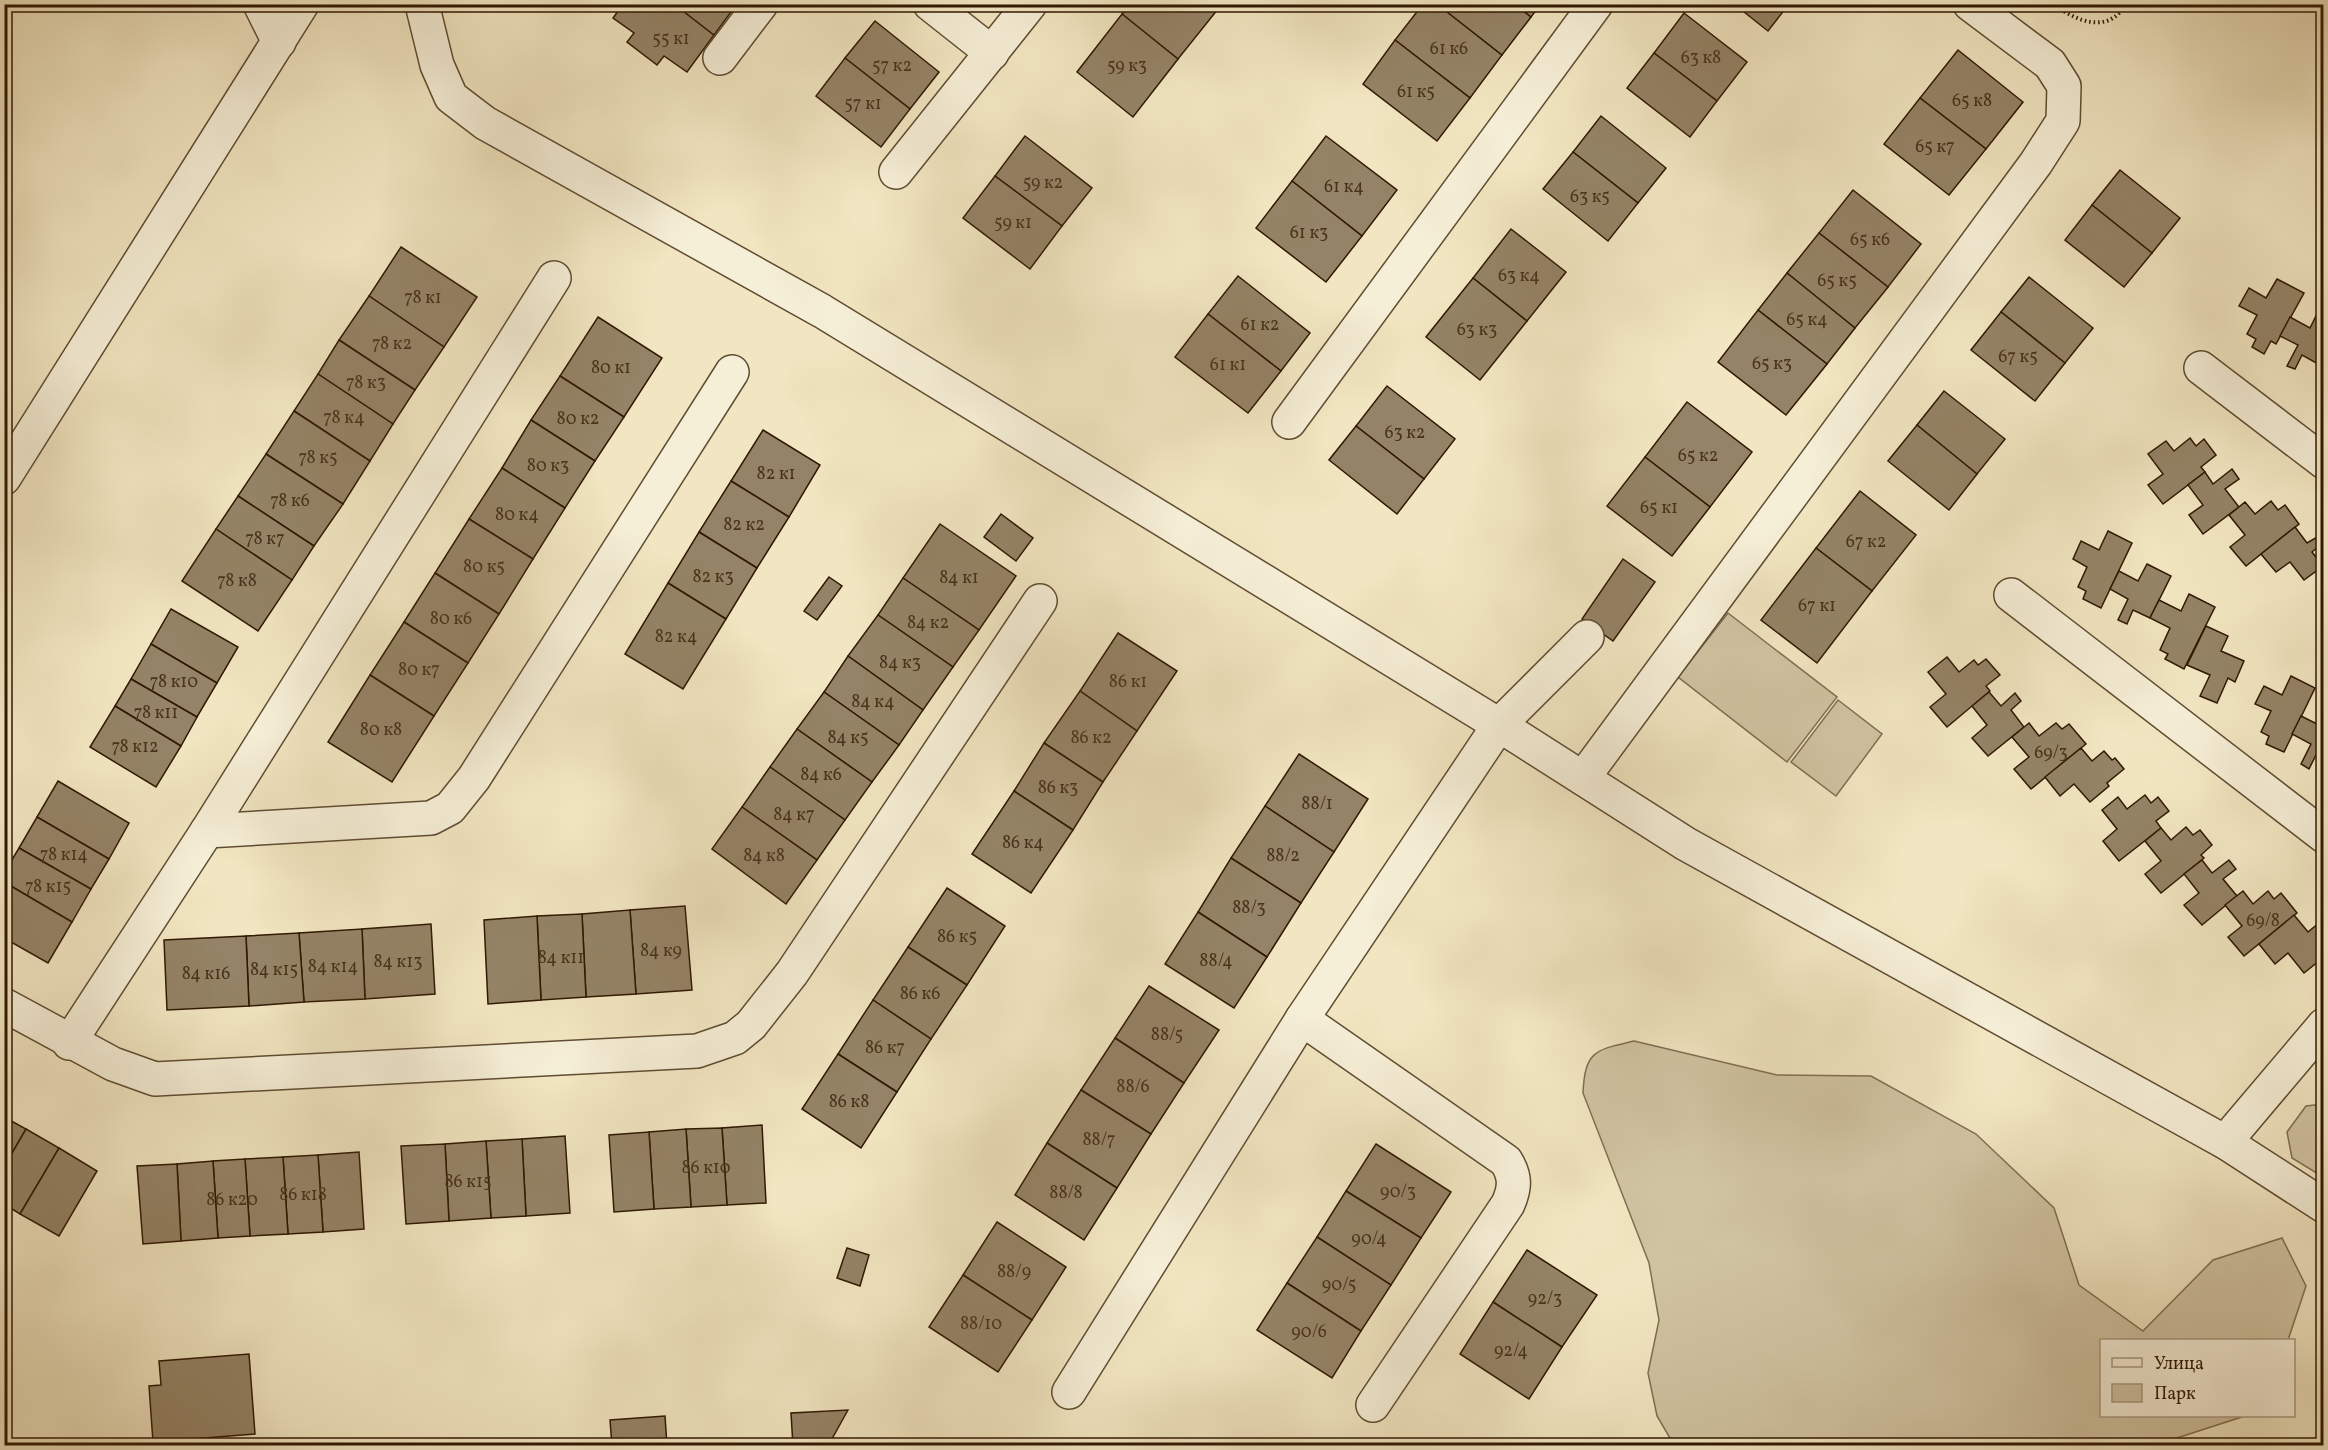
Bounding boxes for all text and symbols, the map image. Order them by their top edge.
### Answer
house number: 55 к1 [652,27,690,52]
house number: 61 к6 [1430,37,1468,62]
house number: 63 к8 [1681,46,1721,71]
house number: 57 к2 [872,54,912,79]
house number: 59 к3 [1107,54,1147,79]
house number: 61 к5 [1397,80,1435,105]
house number: 65 к8 [1952,89,1992,114]
house number: 57 к1 [844,92,882,117]
house number: 65 к7 [1915,135,1955,160]
house number: 59 к2 [1023,171,1063,196]
house number: 61 к4 [1324,175,1364,200]
house number: 63 к5 [1570,185,1610,210]
house number: 59 к1 [994,211,1032,236]
house number: 61 к3 [1290,221,1328,246]
house number: 65 к6 [1850,228,1890,253]
house number: 63 к4 [1498,264,1540,289]
house number: 65 к5 [1817,269,1857,294]
house number: 78 к1 [404,286,442,311]
house number: 65 к4 [1786,308,1828,333]
house number: 61 к2 [1241,313,1279,338]
house number: 63 к3 [1457,318,1497,343]
house number: 78 к2 [372,332,412,357]
house number: 67 к5 [1998,345,2038,370]
house number: 65 к3 [1752,352,1792,377]
house number: 61 к1 [1210,353,1246,378]
house number: 80 к1 [591,356,631,381]
house number: 78 к3 [346,371,386,396]
house number: 78 к4 [323,406,365,431]
house number: 80 к2 [557,407,599,432]
house number: 63 к2 [1385,421,1425,446]
house number: 65 к2 [1678,444,1718,469]
house number: 78 к5 [298,446,338,471]
house number: 80 к3 [527,454,569,479]
house number: 82 к1 [757,462,796,487]
house number: 78 к6 [270,489,310,514]
house number: 65 к1 [1640,496,1678,521]
house number: 80 к4 [495,503,539,528]
house number: 82 к2 [723,513,765,538]
house number: 78 к7 [245,527,285,552]
house number: 67 к2 [1846,530,1886,555]
house number: 80 к5 [463,555,505,580]
house number: 82 к3 [692,565,734,590]
house number: 84 к1 [939,566,979,591]
house number: 78 к8 [217,569,257,594]
house number: 67 к1 [1798,594,1836,619]
house number: 80 к6 [430,607,472,632]
house number: 84 к2 [907,611,949,636]
house number: 82 к4 [655,625,697,650]
house number: 84 к3 [879,651,921,676]
house number: 80 к7 [398,658,440,683]
house number: 78 к10 [150,670,198,695]
house number: 86 к1 [1109,670,1147,695]
house number: 84 к4 [851,690,895,715]
house number: 78 к11 [134,701,178,726]
house number: 80 к8 [360,718,402,743]
house number: 84 к5 [827,726,869,751]
house number: 86 к2 [1070,726,1112,751]
house number: 78 к12 [111,735,159,760]
house number: 69/3 [2034,741,2068,766]
house number: 84 к6 [800,763,842,788]
house number: 86 к3 [1038,776,1078,801]
house number: 88/1 [1301,792,1333,817]
house number: 84 к7 [773,803,815,828]
house number: 86 к4 [1002,831,1044,856]
house number: 78 к14 [40,843,88,868]
house number: 84 к8 [743,844,785,869]
house number: 88/2 [1266,844,1300,869]
house number: 78 к15 [25,875,71,900]
house number: 88/3 [1232,896,1266,921]
house number: 69/8 [2246,909,2280,934]
house number: 86 к5 [937,925,977,950]
house number: 84 к9 [640,939,682,964]
house number: 84 к11 [538,946,584,971]
house number: 88/4 [1199,949,1233,974]
house number: 84 к13 [374,950,422,975]
house number: 84 к14 [308,955,358,980]
house number: 84 к15 [250,958,298,983]
house number: 84 к16 [182,962,230,987]
house number: 86 к6 [900,982,940,1007]
house number: 88/5 [1151,1023,1183,1048]
house number: 86 к7 [865,1036,905,1061]
house number: 88/6 [1116,1075,1150,1100]
house number: 86 к8 [829,1090,869,1115]
house number: 88/7 [1082,1128,1116,1153]
house number: 86 к10 [681,1156,731,1181]
house number: 86 к15 [444,1170,492,1195]
house number: 90/3 [1380,1180,1416,1205]
house number: 88/8 [1049,1181,1083,1206]
house number: 86 к18 [279,1183,327,1208]
house number: 86 к20 [206,1188,258,1213]
house number: 90/4 [1351,1227,1387,1252]
house number: 88/9 [997,1260,1031,1285]
house number: 90/5 [1322,1273,1356,1298]
house number: 92/3 [1528,1287,1562,1312]
house number: 88/10 [960,1312,1002,1337]
house number: 90/6 [1291,1320,1327,1345]
house number: 92/4 [1494,1339,1528,1364]
legend [2100,1339,2295,1417]
text: Улица [2154,1352,2204,1377]
text: Парк [2154,1382,2196,1407]

